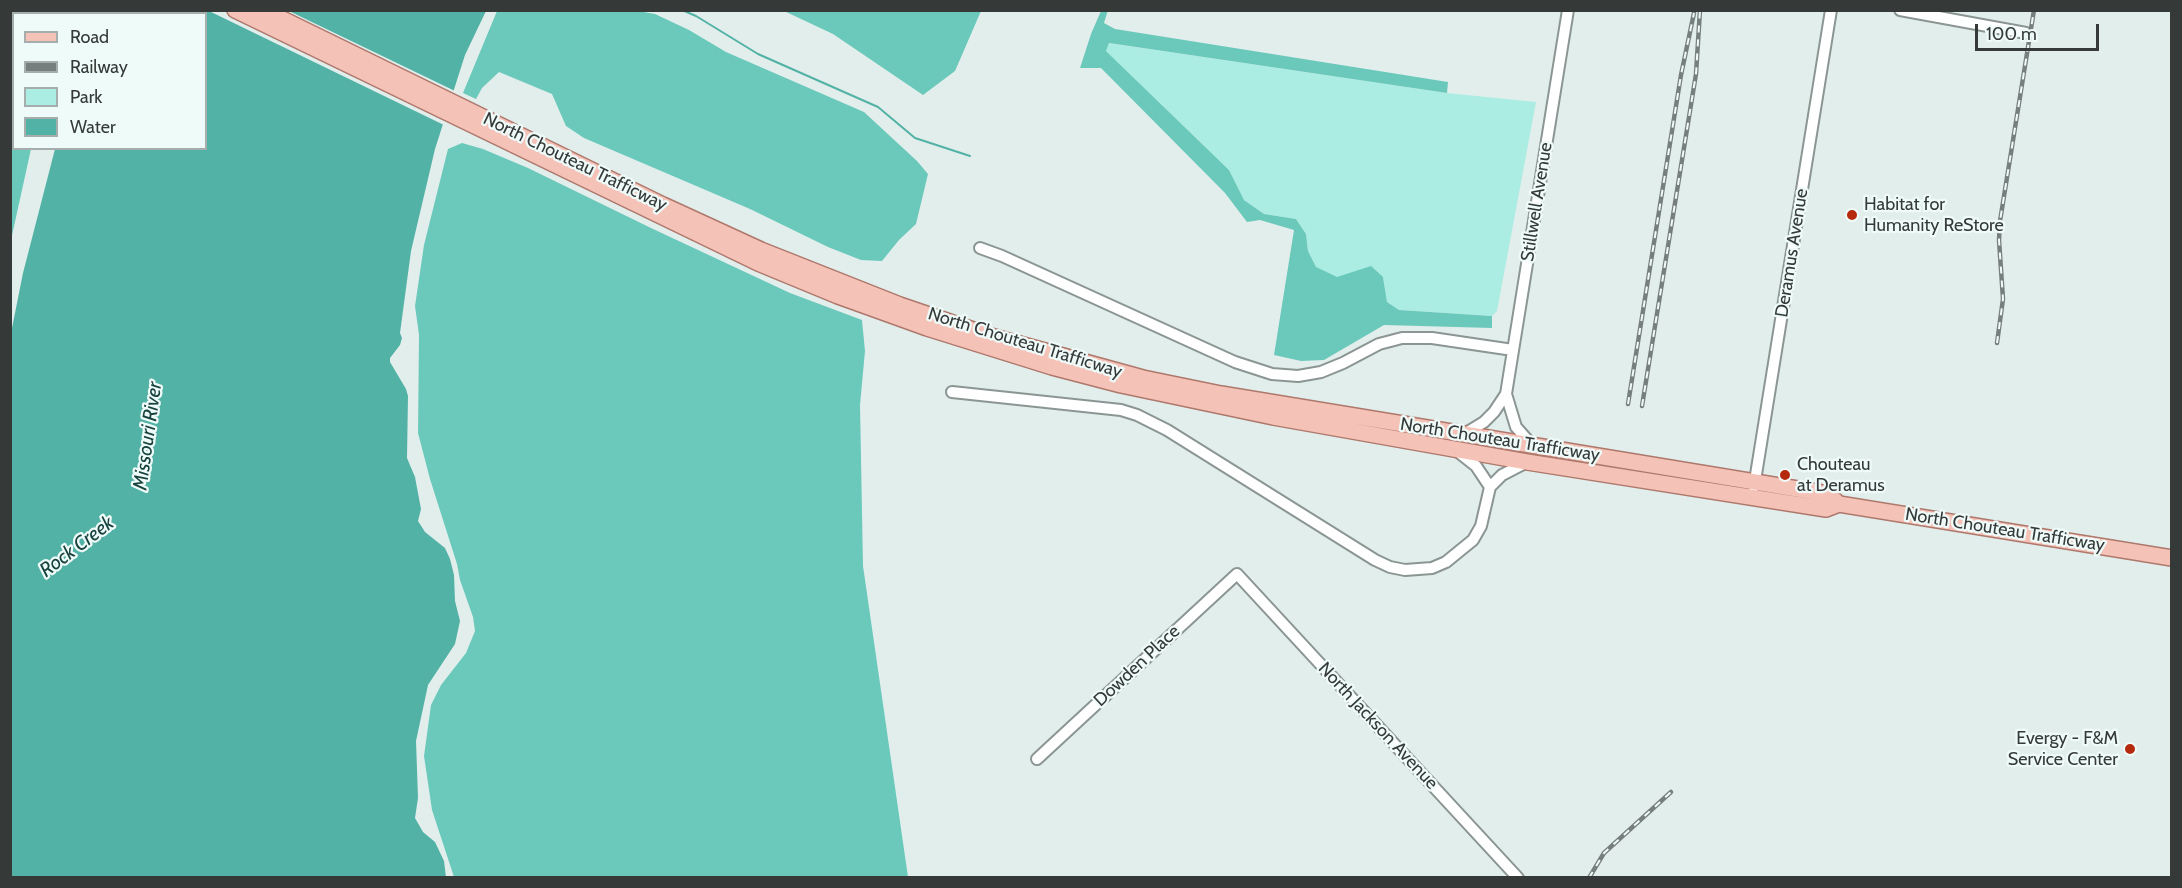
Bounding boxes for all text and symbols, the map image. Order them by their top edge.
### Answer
legend [12,12,207,150]
scale bar [1978,12,2102,50]
text: 100 m [1986,23,2037,45]
text: Road [70,26,109,48]
text: Railway [70,56,128,78]
text: Park [70,86,102,108]
street label: North Chouteau Trafficway [480,108,670,216]
text: Water [70,116,116,138]
street label: Stillwell Avenue [1517,141,1557,263]
street label: Deramus Avenue [1771,187,1813,319]
place label: Habitat for Humanity ReStore [1864,194,2004,236]
marker: Habitat for Humanity ReStore [1845,208,1859,222]
street label: North Chouteau Trafficway [925,303,1125,383]
water label: Missouri River [129,380,167,492]
street label: North Chouteau Trafficway [1399,414,1601,466]
place label: Chouteau at Deramus [1797,454,1885,496]
marker: Chouteau at Deramus [1778,468,1792,482]
street label: North Chouteau Trafficway [1904,504,2106,556]
water label: Rock Creek [35,511,119,583]
street label: Dowden Place [1090,621,1184,711]
street label: North Jackson Avenue [1314,658,1442,794]
place label: Evergy - F&M Service Center [2008,728,2118,771]
marker: Evergy - F&M Service Center [2123,742,2137,756]

